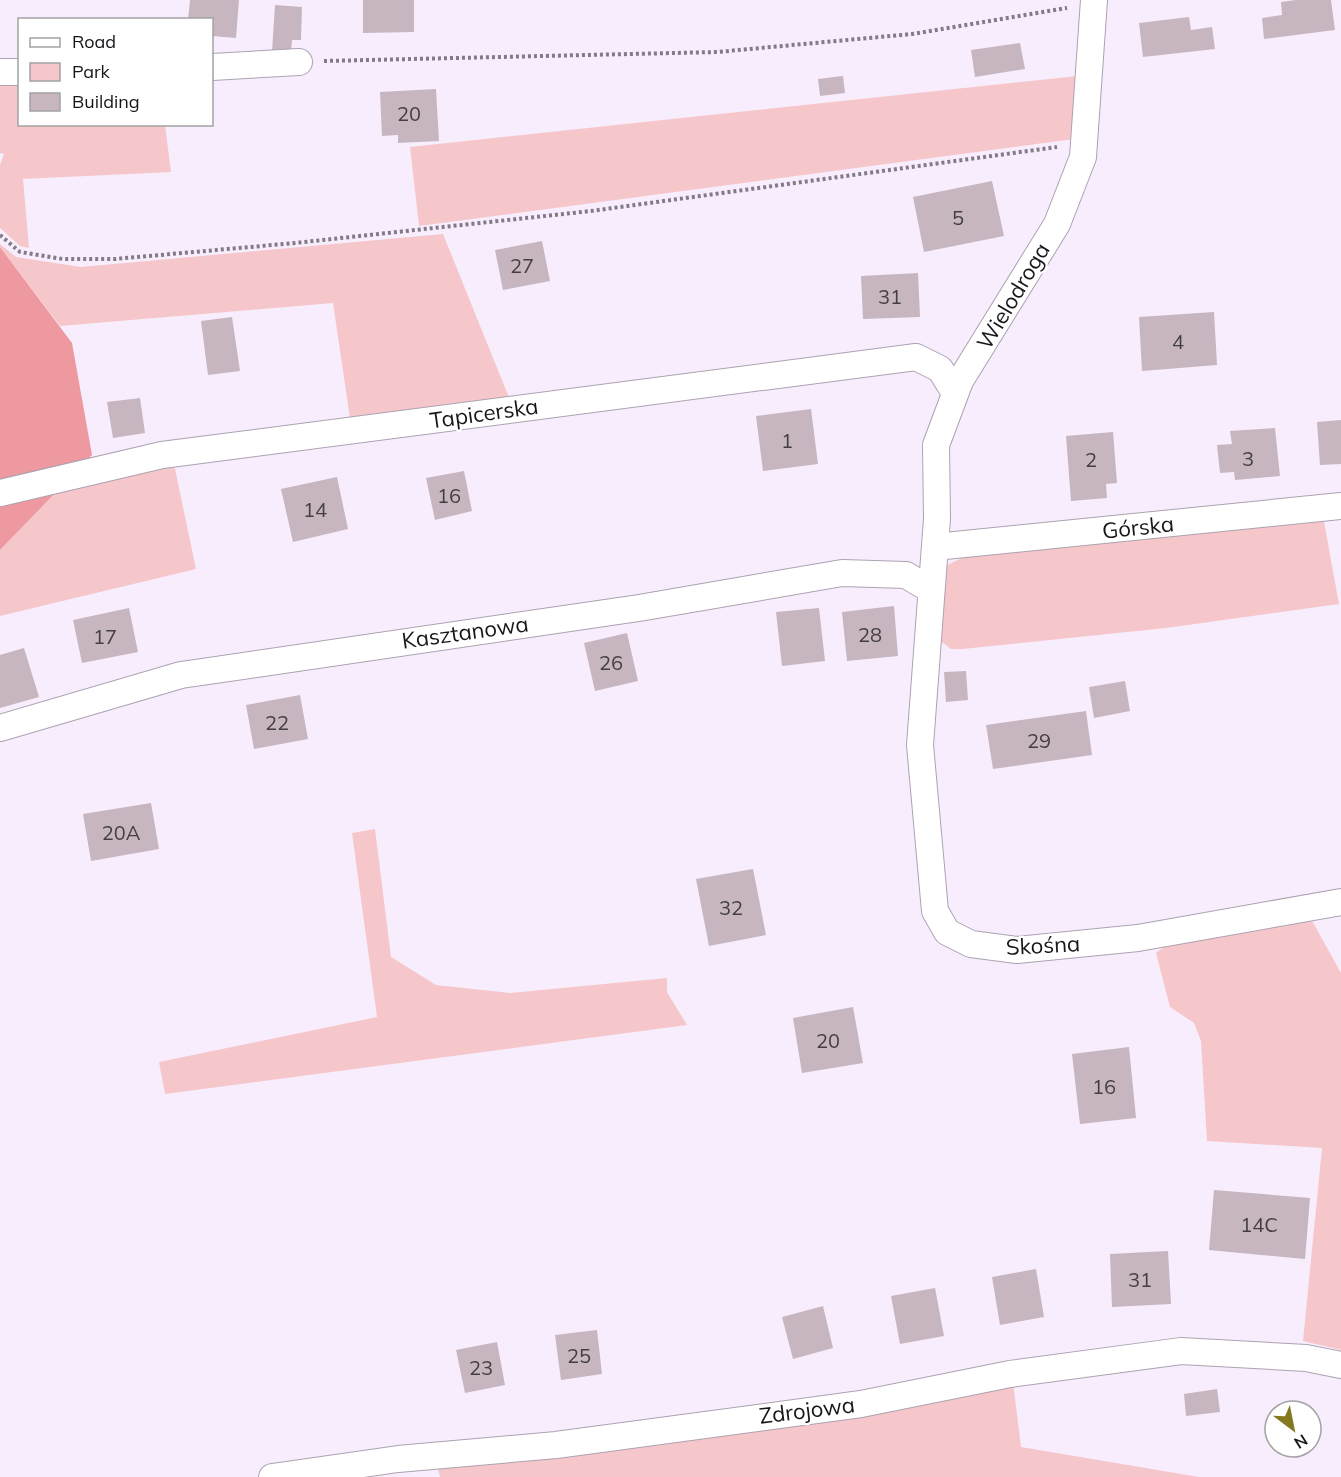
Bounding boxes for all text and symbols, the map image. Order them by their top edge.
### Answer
legend [18,18,213,126]
text: Road [72,30,116,53]
text: Park [72,60,111,83]
text: Building [72,90,140,113]
house number: 20 [397,101,421,126]
house number: 5 [952,205,964,230]
street label: Wielodroga [970,238,1056,354]
house number: 27 [510,253,534,278]
house number: 31 [878,284,902,309]
house number: 4 [1172,329,1184,354]
street label: Tapicerska [428,392,540,434]
house number: 1 [781,428,793,453]
house number: 3 [1242,446,1254,471]
house number: 2 [1085,447,1097,472]
house number: 16 [437,483,461,508]
house number: 14 [303,497,327,522]
street label: Górska [1101,509,1175,545]
street label: Kasztanowa [400,609,530,655]
house number: 28 [858,622,882,647]
house number: 17 [93,624,117,649]
house number: 26 [599,650,623,675]
house number: 22 [265,710,289,735]
house number: 29 [1027,728,1051,753]
house number: 20A [102,820,141,845]
house number: 32 [719,895,743,920]
street label: Skośna [1005,929,1081,961]
house number: 20 [816,1028,840,1053]
house number: 16 [1092,1074,1116,1099]
house number: 14C [1240,1212,1278,1237]
house number: 31 [1128,1267,1152,1292]
house number: 25 [567,1343,591,1368]
house number: 23 [469,1355,493,1380]
street label: Zdrojowa [758,1390,856,1430]
north arrow [1263,1399,1323,1459]
text: N [1291,1430,1311,1453]

